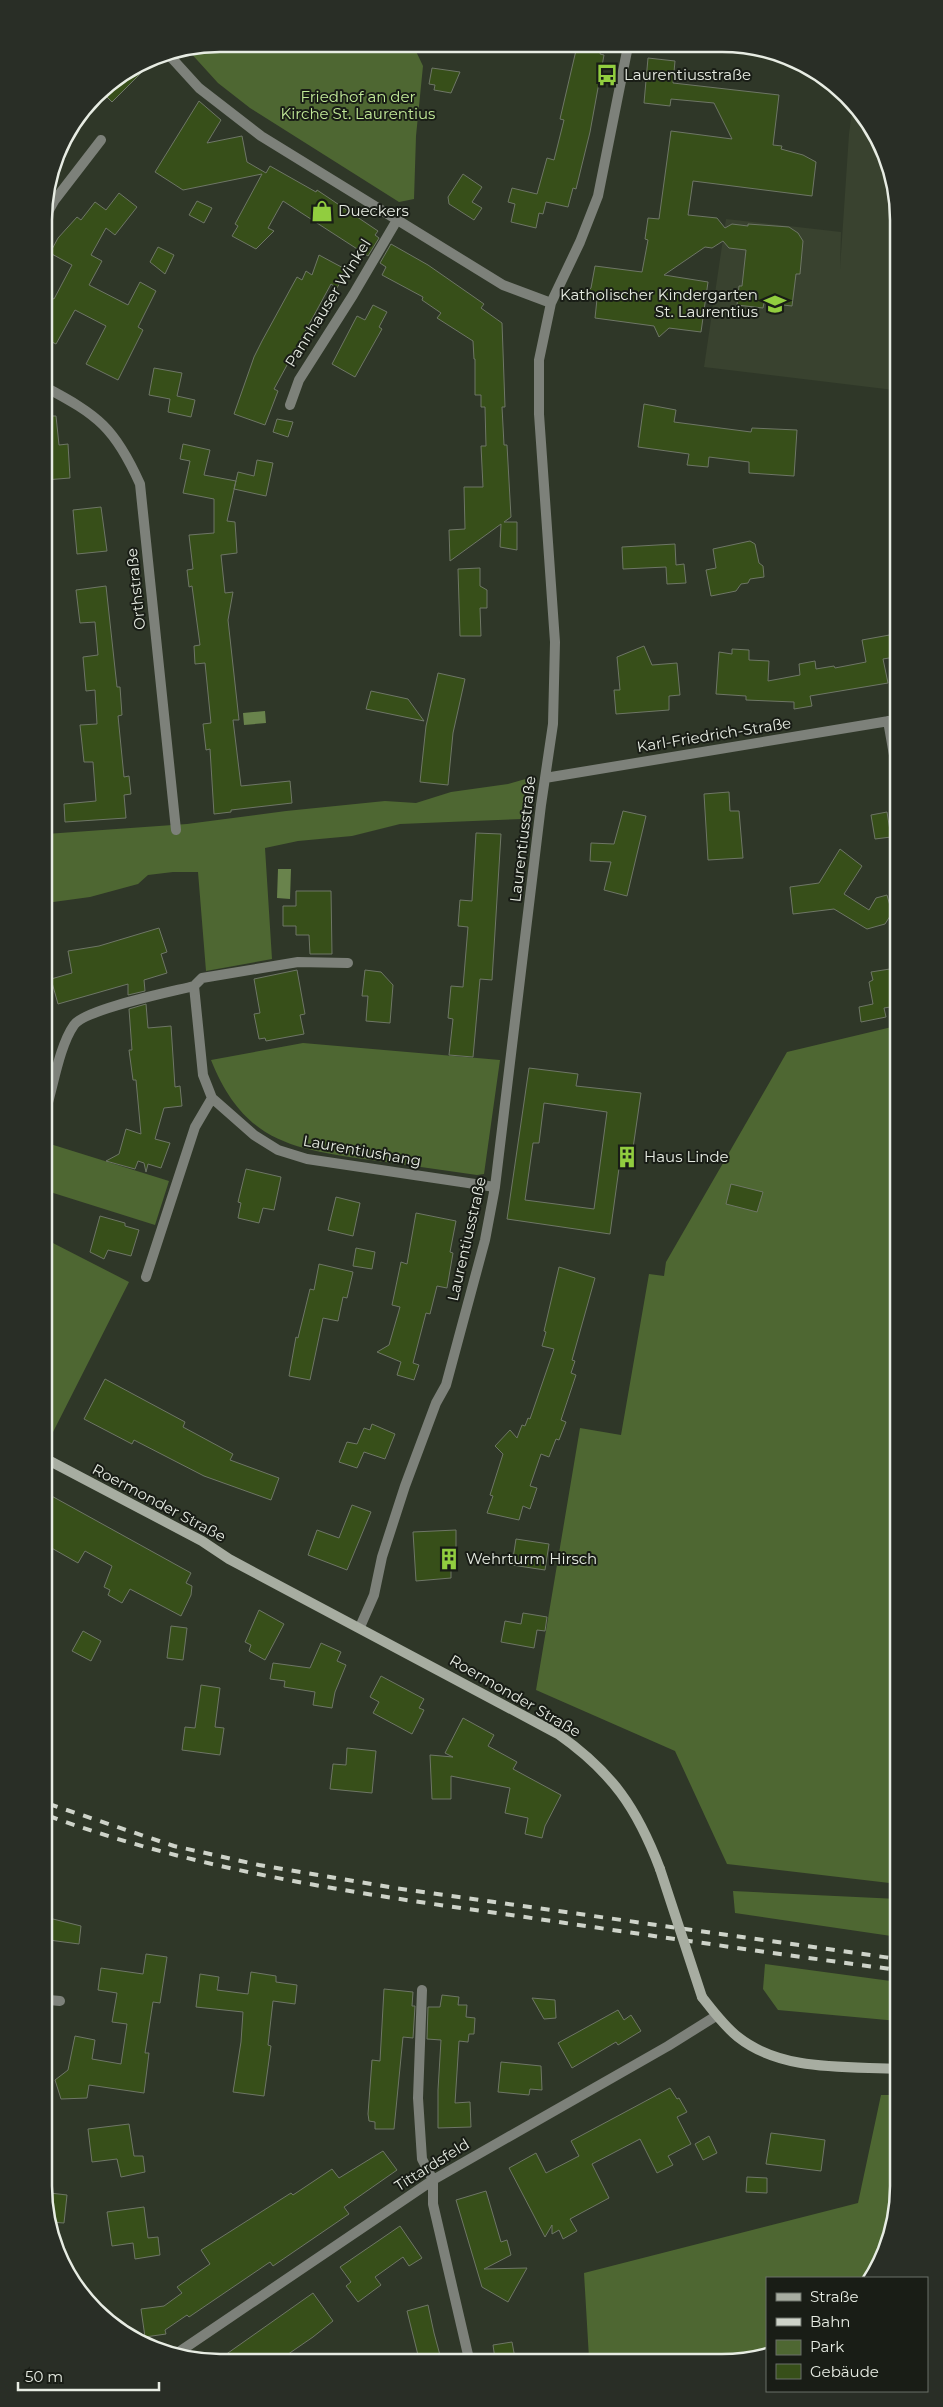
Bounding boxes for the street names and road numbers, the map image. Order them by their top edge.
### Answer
street label: Pannhauser Winkel [280,235,375,370]
street label: Orthstraße [122,547,149,631]
street label: Karl-Friedrich-Straße [635,713,792,756]
street label: Laurentiusstraße [505,775,540,903]
street label: Laurentiushang [301,1131,423,1170]
street label: Laurentiusstraße [443,1175,490,1303]
street label: Roermonder Straße [89,1459,229,1546]
street label: Roermonder Straße [446,1650,584,1741]
street label: Tittardsfeld [391,2134,473,2195]

